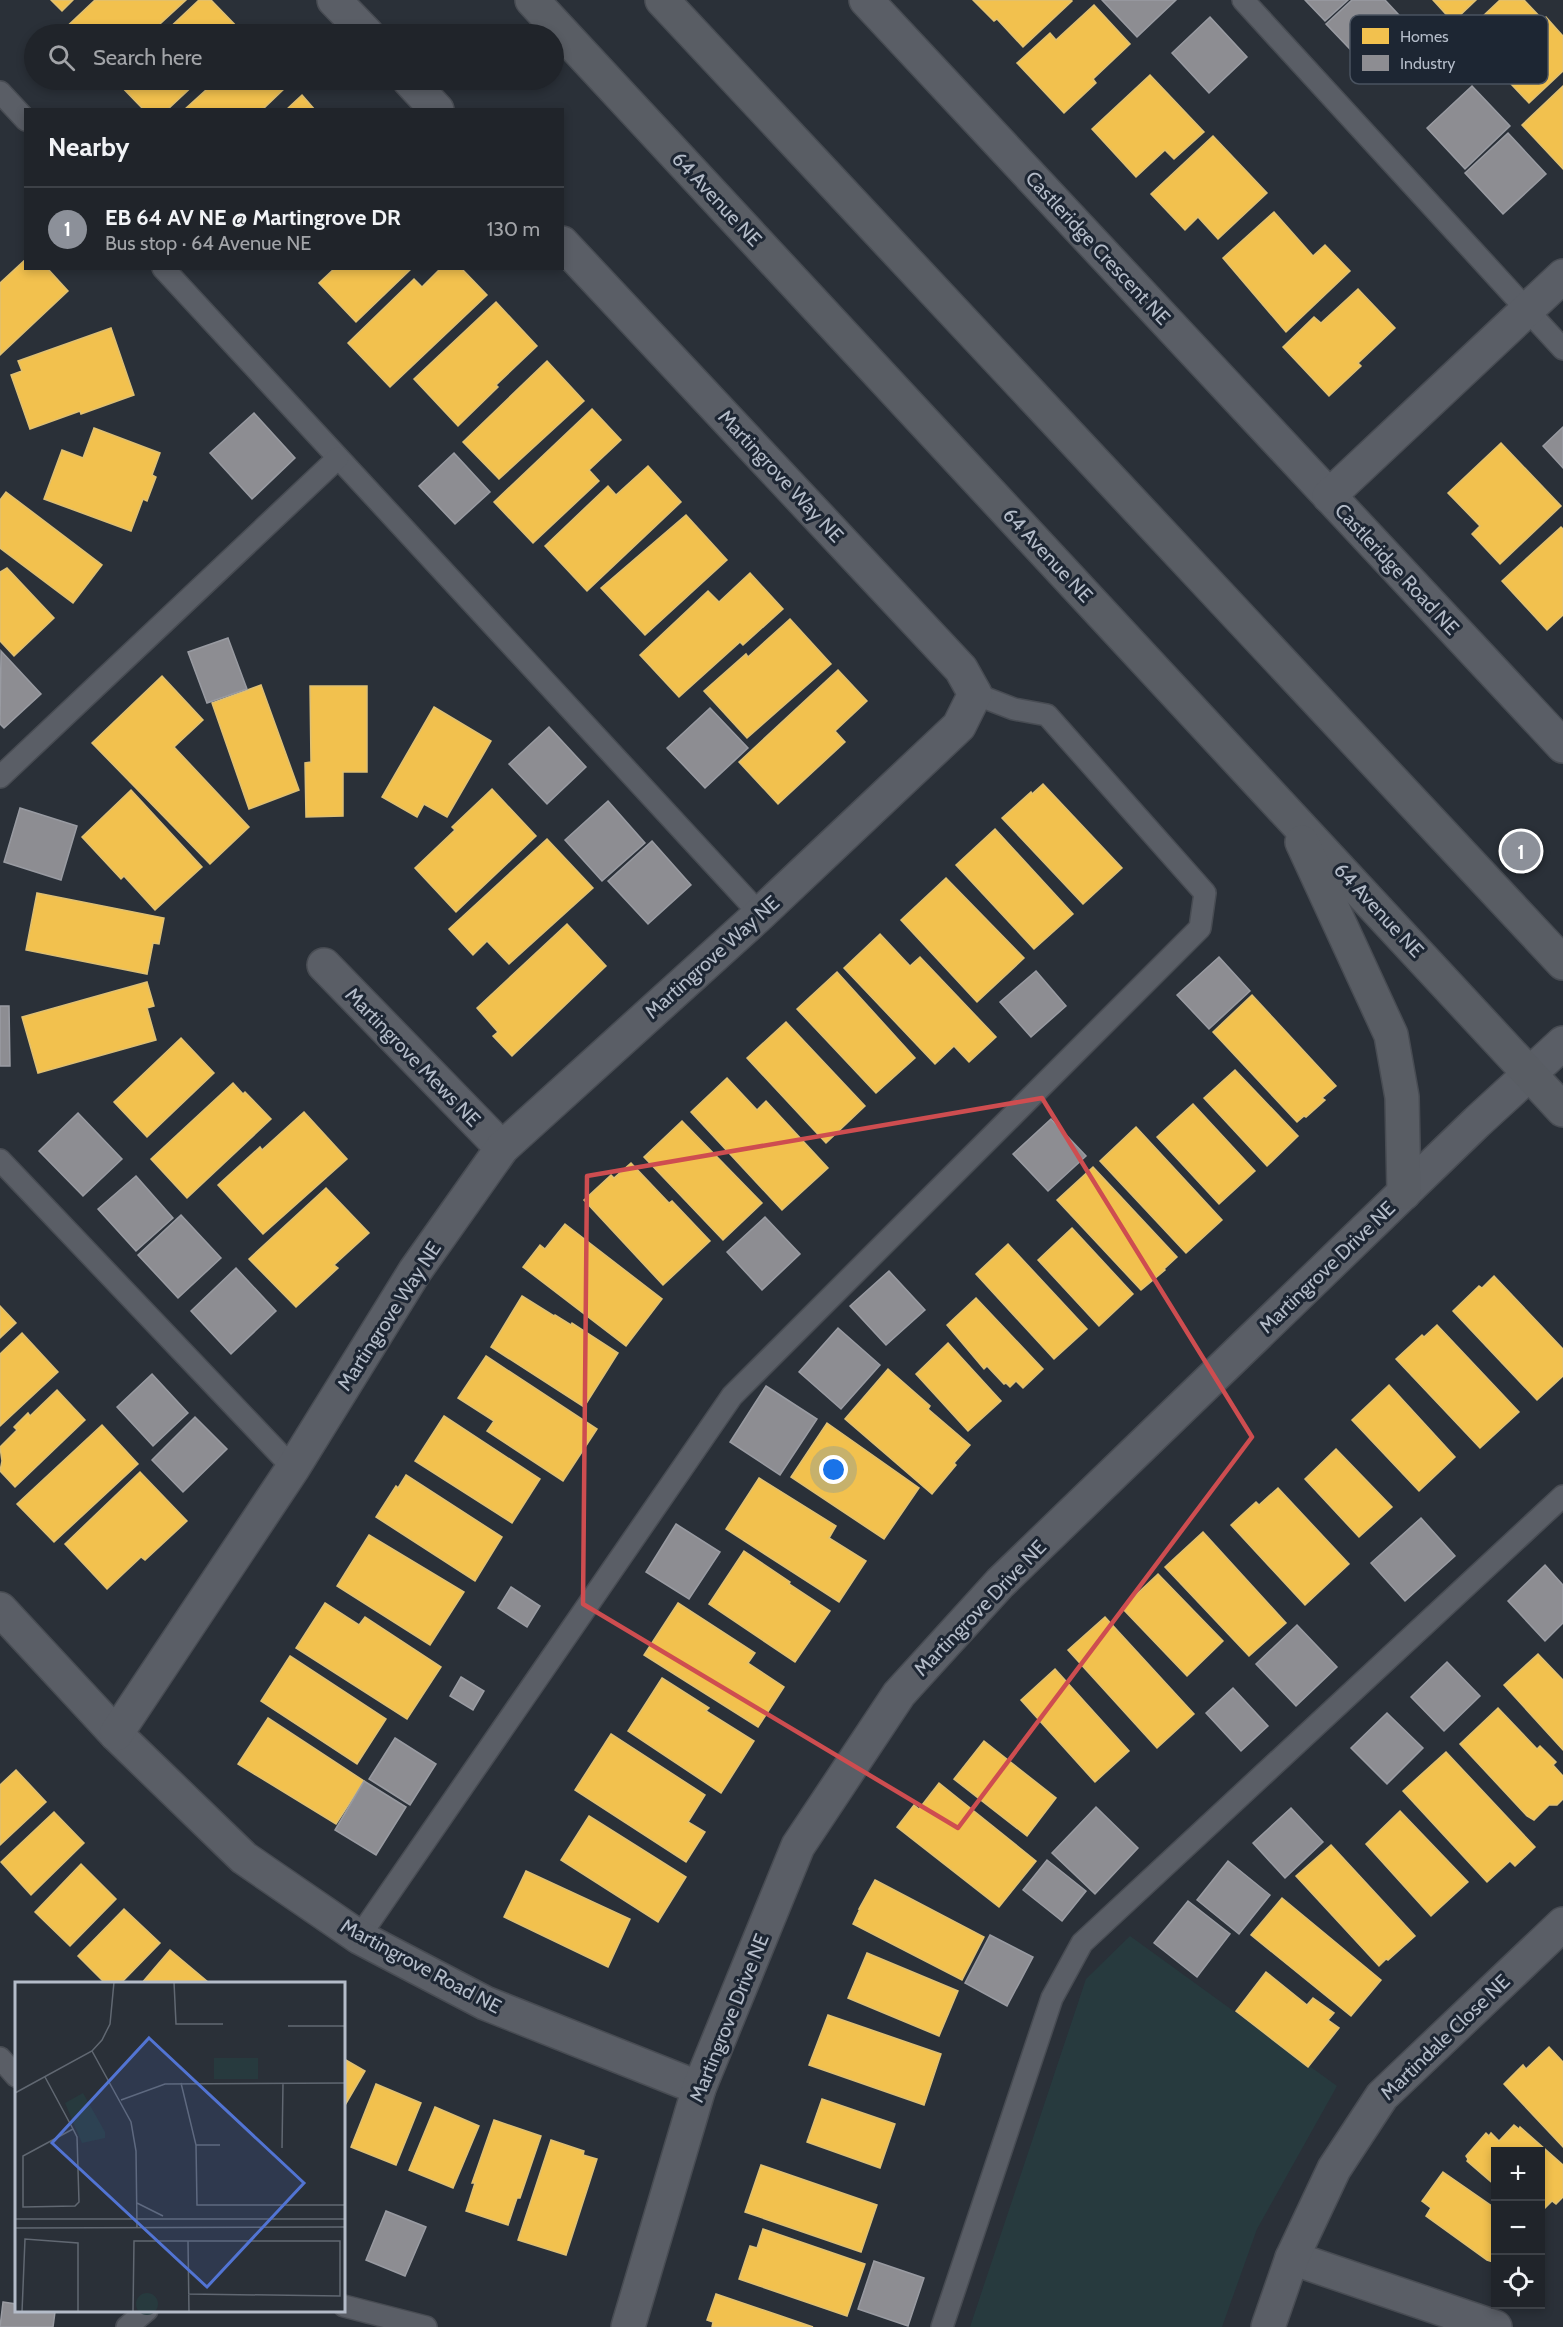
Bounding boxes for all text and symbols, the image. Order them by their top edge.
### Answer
legend [1350,15,1548,84]
search box [24,24,564,90]
text: Homes [1400,27,1449,46]
icon: search [45,41,78,74]
text: Search here [93,44,202,71]
text: Industry [1400,54,1455,73]
text: Nearby [48,131,129,163]
street label: 64 Avenue NE [667,147,767,251]
street label: Castleridge Crescent NE [1021,166,1175,330]
text: EB 64 AV NE @ Martingrove DR [105,204,401,231]
text: 1 [64,217,71,241]
text: 130 m [487,217,540,241]
text: Bus stop · 64 Avenue NE [105,231,311,255]
street label: Martingrove Way NE [713,405,849,547]
street label: Castleridge Road NE [1330,498,1464,640]
street label: 64 Avenue NE [998,503,1098,607]
pin: 1 [1502,828,1540,874]
street label: 64 Avenue NE [1329,858,1429,962]
street label: Martingrove Way NE [640,890,784,1024]
street label: Martingrove Mews NE [340,982,486,1132]
street label: Martingrove Drive NE [1254,1196,1400,1338]
street label: Martingrove Way NE [332,1237,446,1395]
your location [819,1455,848,1484]
street label: Martingrove Drive NE [909,1535,1051,1681]
street label: Martingrove Road NE [337,1914,505,2018]
street label: Martingrove Drive NE [684,1930,774,2106]
street label: Martindale Close NE [1375,1969,1515,2105]
inset map [15,1982,345,2312]
map controls [1491,2147,1545,2309]
button: + [1491,2147,1545,2201]
button: − [1491,2201,1545,2255]
button: locate [1491,2255,1545,2309]

